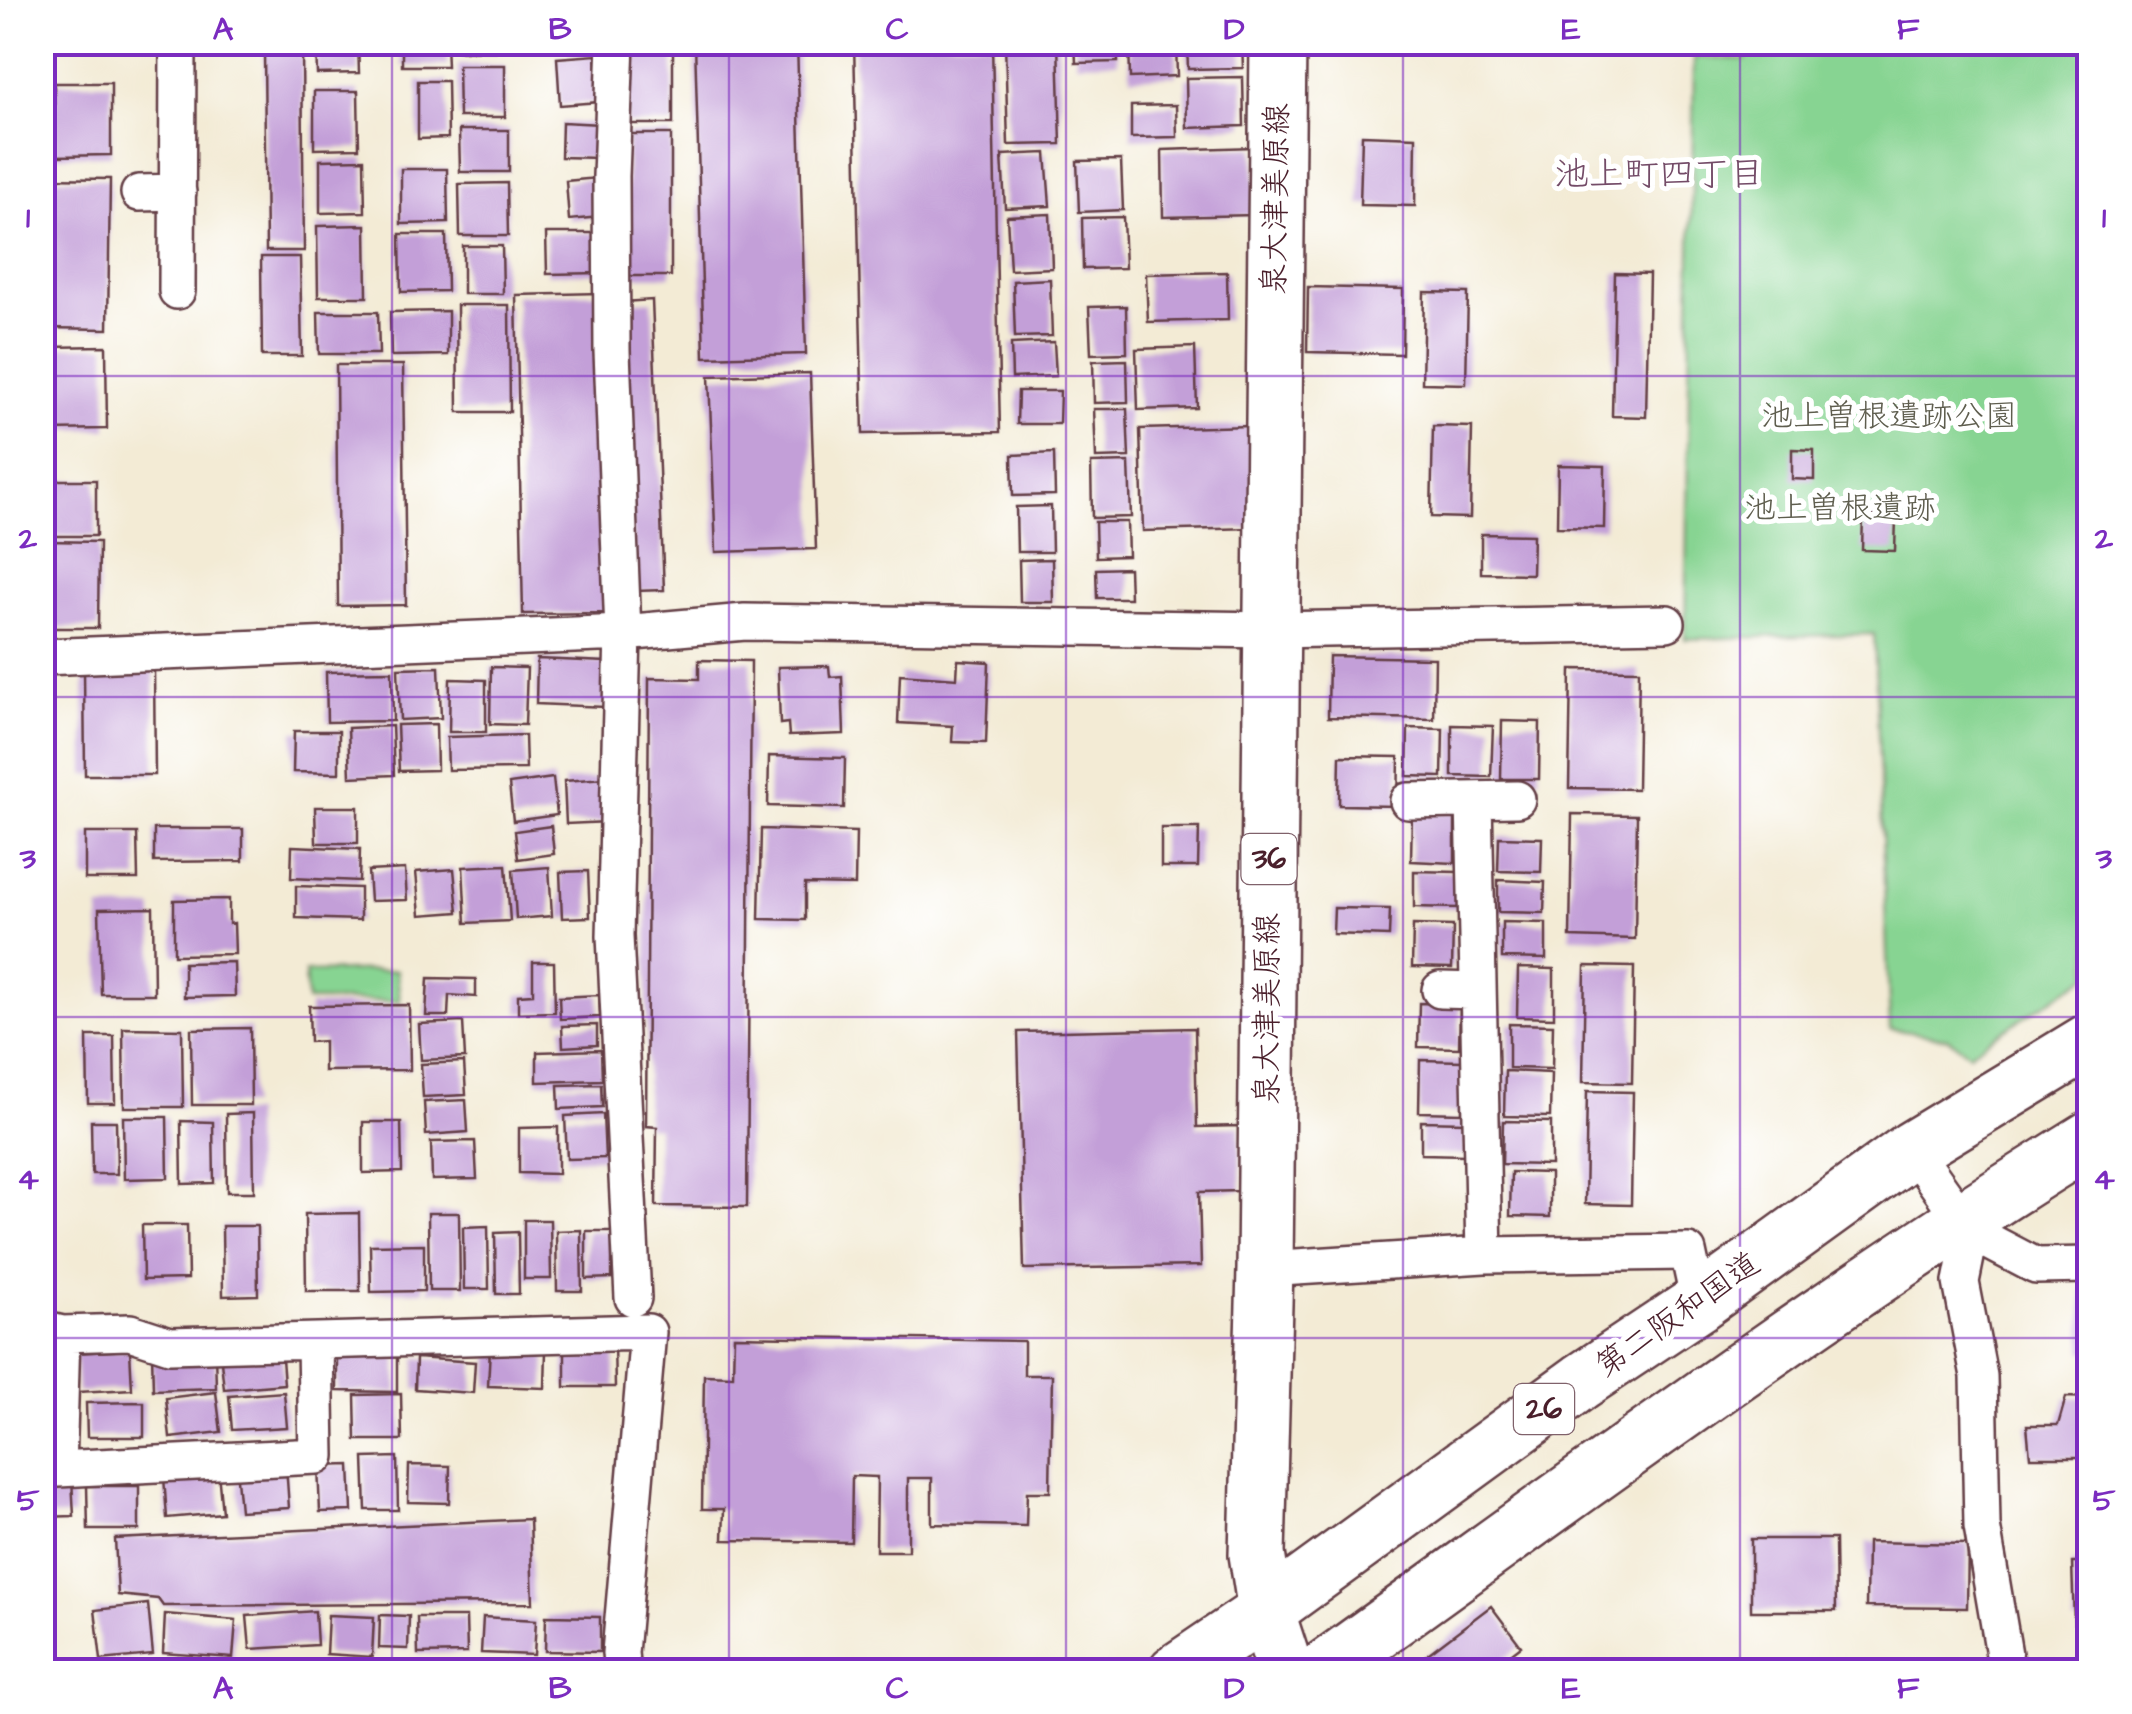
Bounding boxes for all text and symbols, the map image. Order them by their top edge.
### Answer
text: A [213,7,234,52]
text: B [549,7,572,52]
text: C [886,7,909,52]
text: D [1224,7,1245,52]
text: E [1562,7,1581,52]
text: F [1897,7,1920,52]
street label: 泉大津美原線 [1252,103,1300,295]
district label: 池上町四丁目 [1554,150,1764,199]
text: 1 [26,195,30,240]
text: 1 [2102,195,2106,240]
park label: 池上曽根遺跡公園 [1761,394,2017,439]
park label: 池上曽根遺跡 [1744,486,1936,531]
text: 2 [18,516,38,561]
text: 2 [2094,516,2114,561]
road number: 36 [1242,834,1296,884]
text: 3 [19,836,37,881]
text: 3 [2095,836,2113,881]
street label: 泉大津美原線 [1245,913,1290,1105]
text: 4 [17,1157,39,1202]
text: 4 [2093,1157,2115,1202]
street label: 第二阪和国道 [1586,1242,1770,1388]
road number: 26 [1514,1384,1574,1434]
text: 5 [17,1478,40,1523]
text: 5 [2093,1478,2116,1523]
text: A [213,1666,234,1711]
text: B [549,1666,572,1711]
text: C [886,1666,909,1711]
text: D [1224,1666,1245,1711]
text: E [1562,1666,1581,1711]
text: F [1897,1666,1920,1711]

